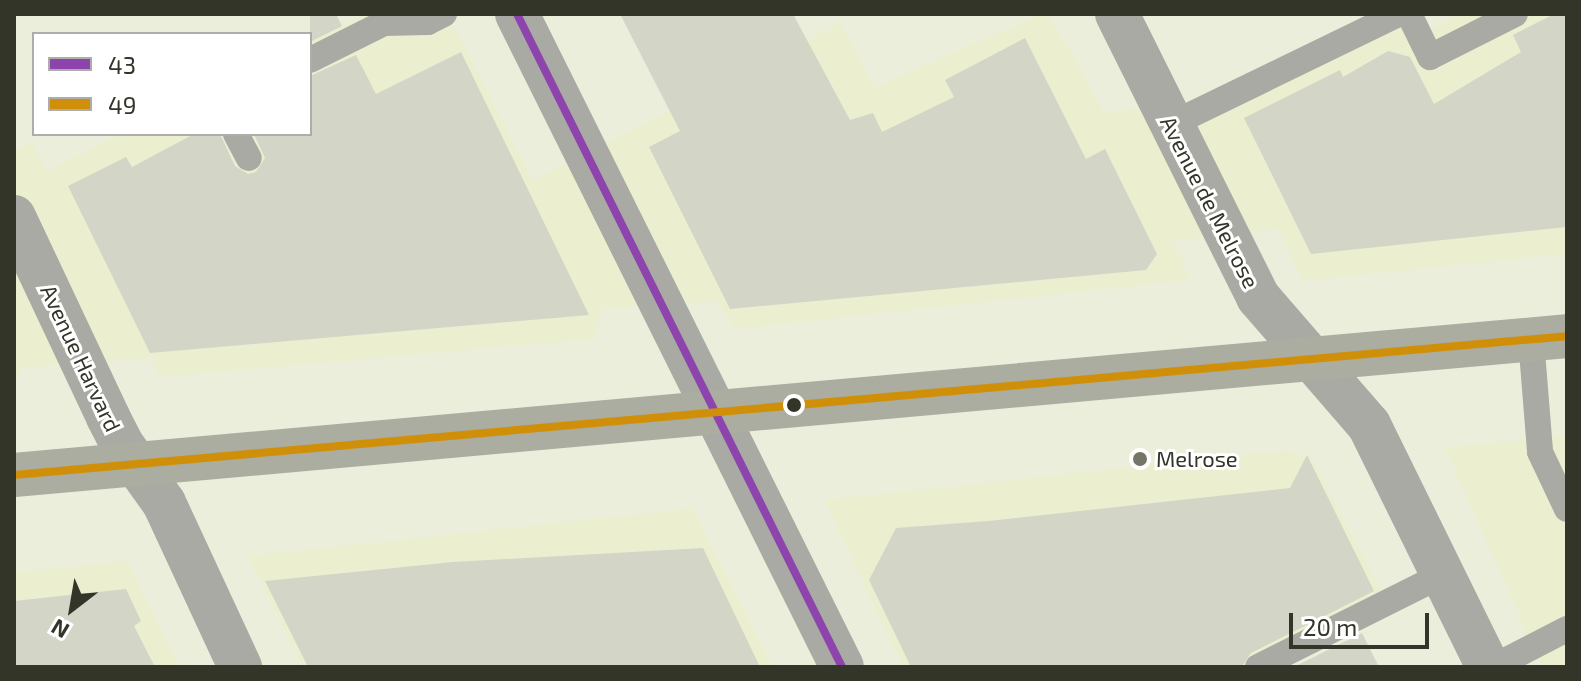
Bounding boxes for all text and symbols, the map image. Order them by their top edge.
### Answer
legend [32,32,312,136]
text: 43 [108,50,136,79]
text: 49 [108,90,137,119]
street label: Avenue de Melrose [1155,112,1265,292]
street label: Avenue Harvard [35,280,127,436]
unlabelled marker [786,397,802,413]
place label: Melrose [1156,446,1238,472]
marker: Melrose [1131,450,1149,468]
north arrow [32,569,112,649]
scale bar [1293,597,1433,647]
text: 20 m [1303,612,1357,641]
text: N [46,614,73,645]

